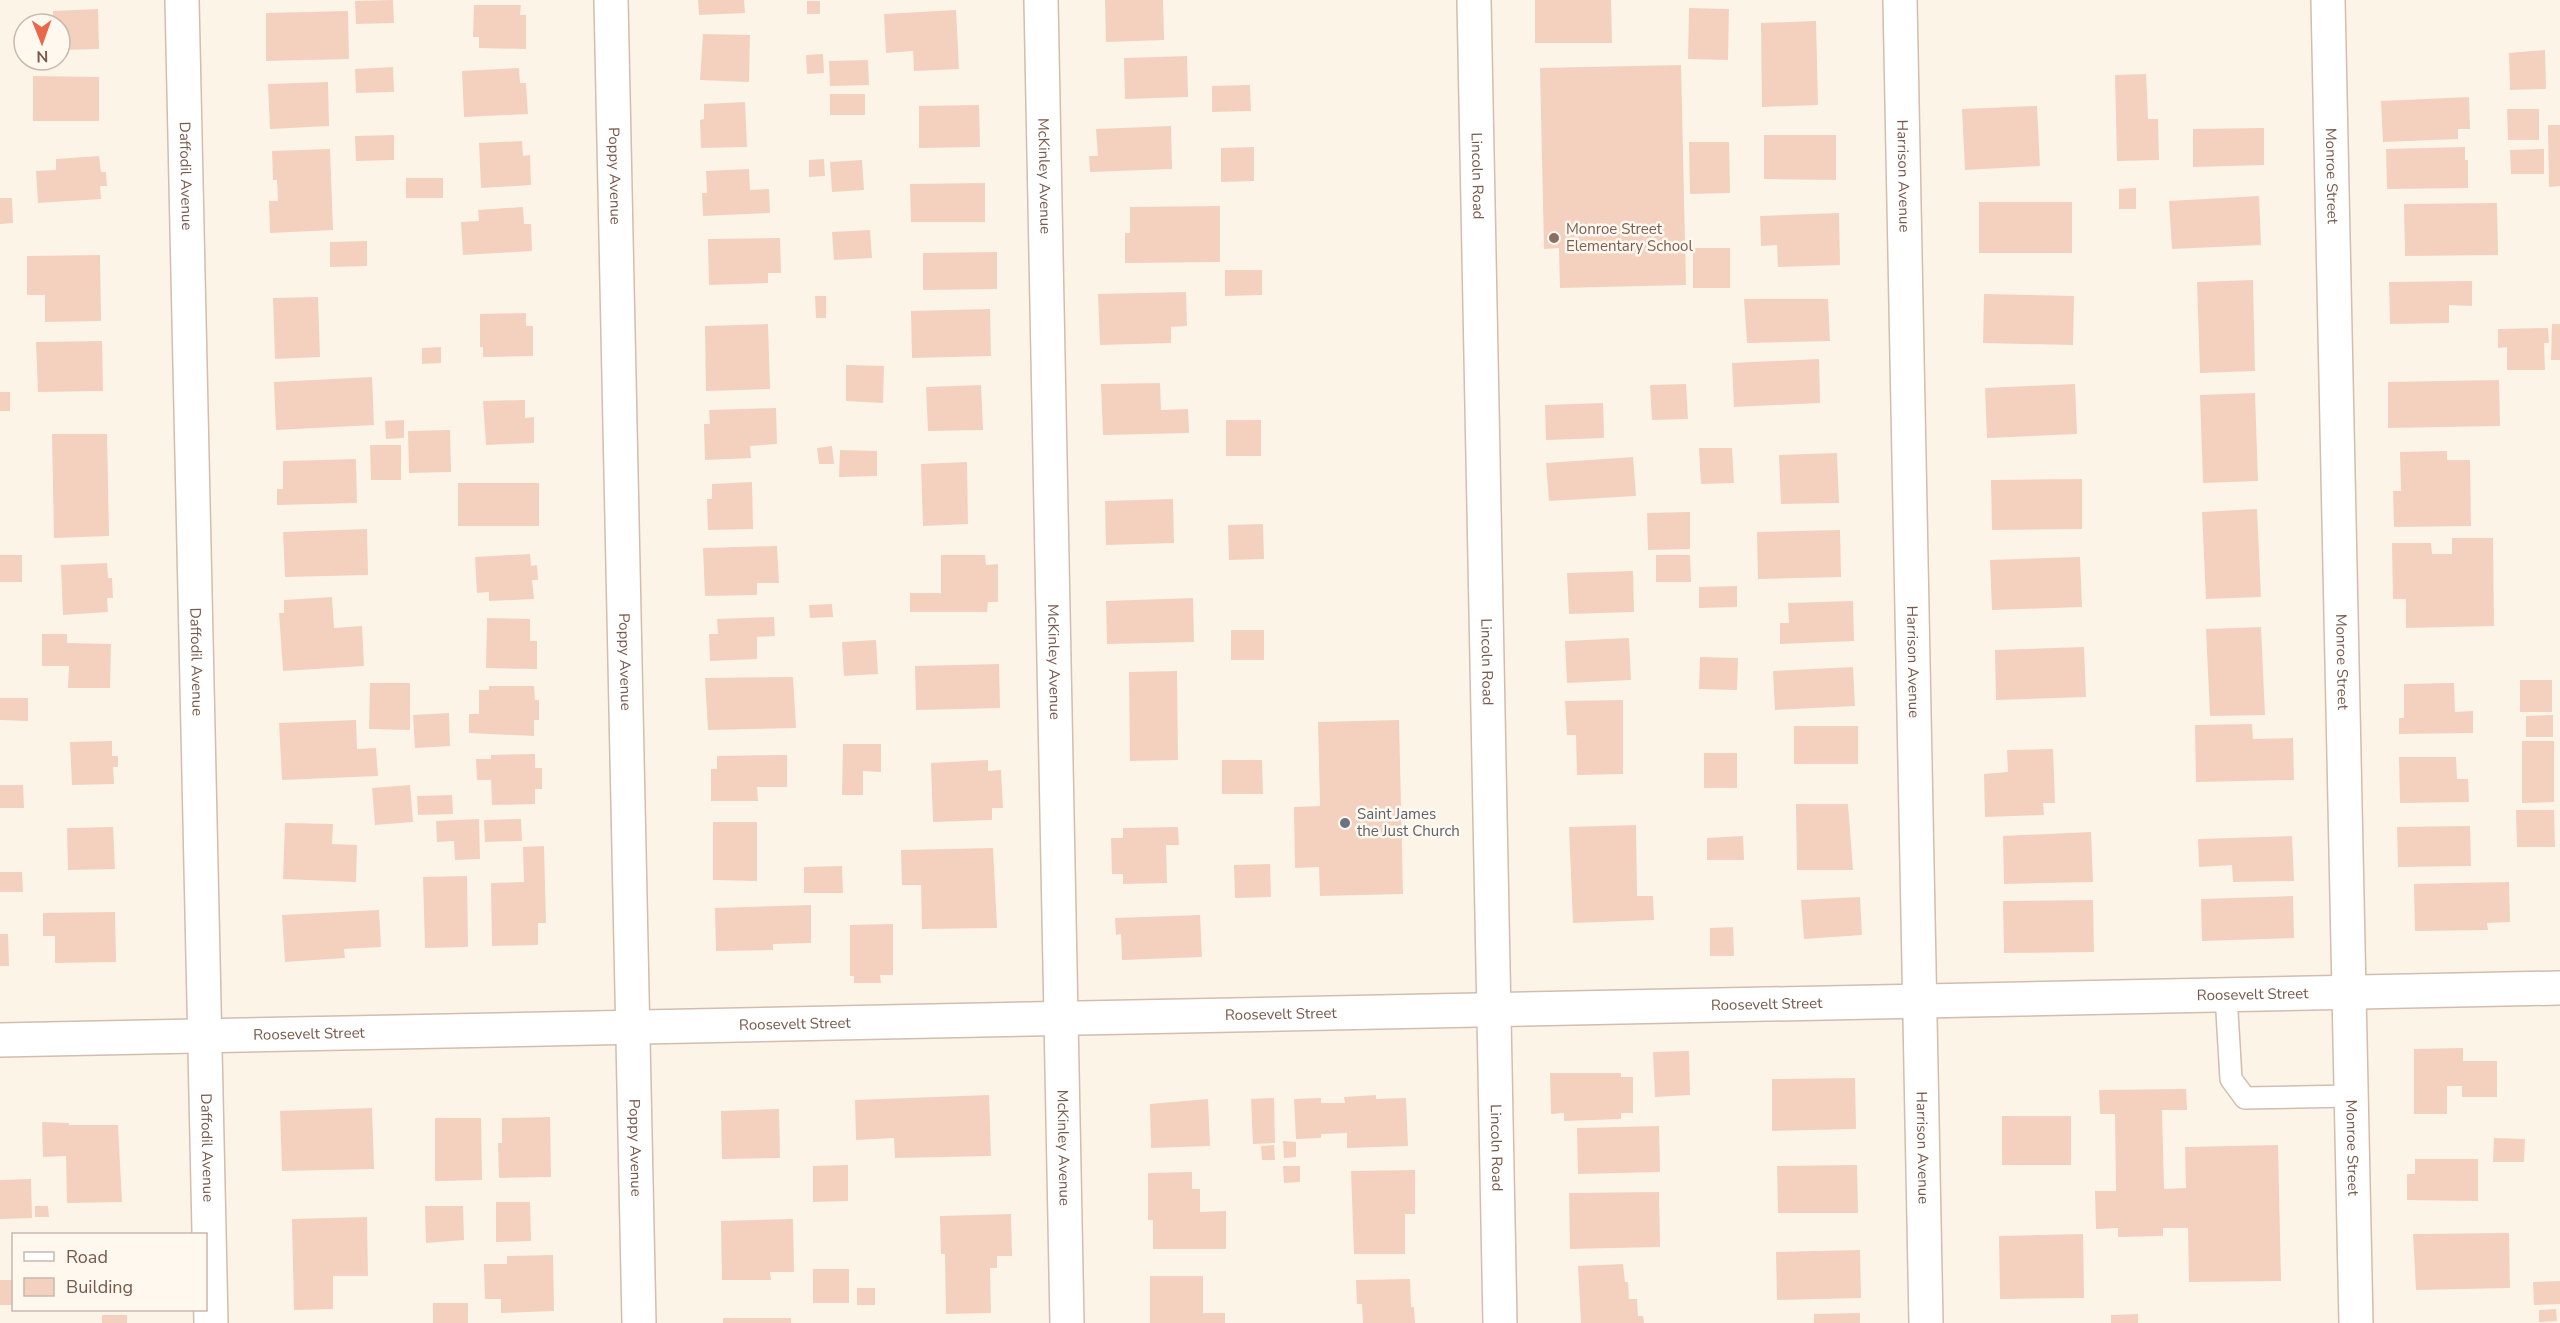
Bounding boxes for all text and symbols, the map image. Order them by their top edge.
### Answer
north arrow [12,12,72,72]
text: N [36,45,48,67]
street label: McKinley Avenue [1033,118,1056,234]
street label: Harrison Avenue [1892,119,1915,232]
street label: Daffodil Avenue [175,121,197,230]
street label: Poppy Avenue [604,127,626,225]
street label: Monroe Street [2321,128,2343,225]
street label: Lincoln Road [1467,132,1488,220]
place label: Monroe Street Elementary School [1566,219,1693,256]
marker: Monroe Street Elementary School [1547,231,1561,245]
street label: McKinley Avenue [1043,604,1065,720]
street label: Harrison Avenue [1902,605,1924,718]
street label: Daffodil Avenue [185,607,208,716]
street label: Poppy Avenue [614,613,636,711]
street label: Monroe Street [2331,614,2353,711]
street label: Lincoln Road [1476,618,1498,706]
place label: Saint James the Just Church [1357,804,1460,841]
marker: Saint James the Just Church [1338,816,1352,830]
street label: Roosevelt Street [2196,983,2309,1005]
street label: Roosevelt Street [1711,993,1823,1015]
street label: Roosevelt Street [1225,1003,1338,1025]
street label: Roosevelt Street [739,1013,852,1035]
street label: Roosevelt Street [253,1023,366,1045]
street label: McKinley Avenue [1052,1090,1075,1206]
street label: Harrison Avenue [1911,1091,1934,1204]
street label: Daffodil Avenue [196,1093,218,1202]
street label: Poppy Avenue [624,1099,646,1197]
street label: Monroe Street [2341,1099,2363,1197]
street label: Lincoln Road [1486,1104,1507,1192]
legend [12,1233,207,1311]
text: Road [66,1245,108,1269]
text: Building [66,1275,133,1299]

